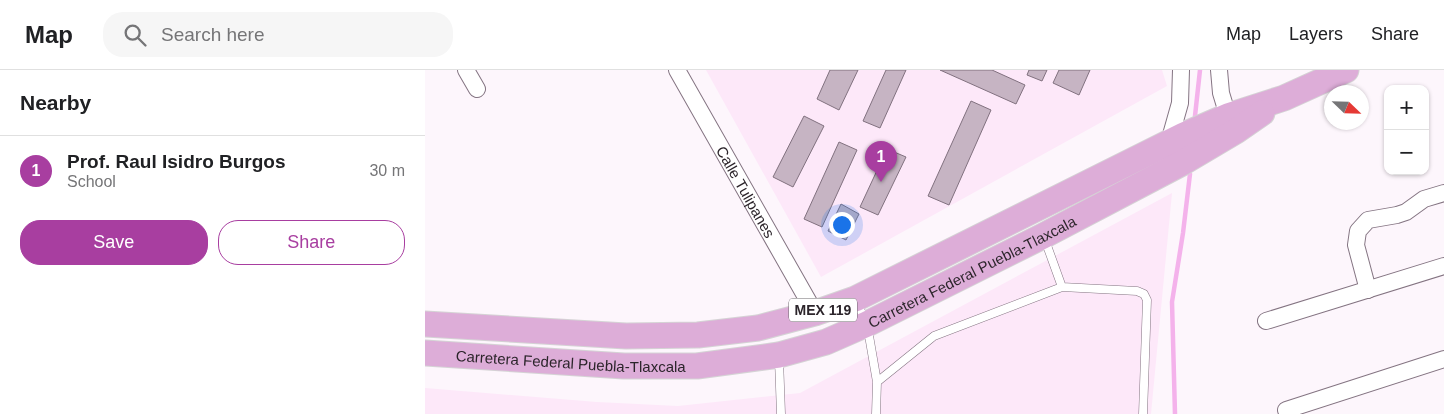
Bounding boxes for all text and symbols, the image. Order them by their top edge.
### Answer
search box [103,12,453,57]
text: Map [25,21,73,48]
icon: search [121,21,149,49]
text: Search here [161,24,265,45]
text: Map [1226,24,1261,44]
text: Layers [1289,24,1343,44]
text: Share [1371,24,1419,44]
north arrow [1324,85,1369,130]
map controls [1384,85,1429,175]
button: + [1384,85,1429,130]
text: Nearby [20,91,91,114]
button: − [1384,130,1429,175]
pin: 1 [865,141,897,182]
street label: Calle Tulipanes [713,143,779,241]
text: Prof. Raul Isidro Burgos [67,151,286,172]
text: 1 [32,162,40,179]
text: 30 m [369,162,405,179]
text: School [67,173,116,190]
your location [829,212,855,238]
street label: Carretera Federal Puebla-Tlaxcala [865,212,1079,331]
button: Save [20,220,208,265]
button: Share [218,220,405,265]
road number: MEX 119 [789,298,857,322]
street label: Carretera Federal Puebla-Tlaxcala [455,347,686,375]

